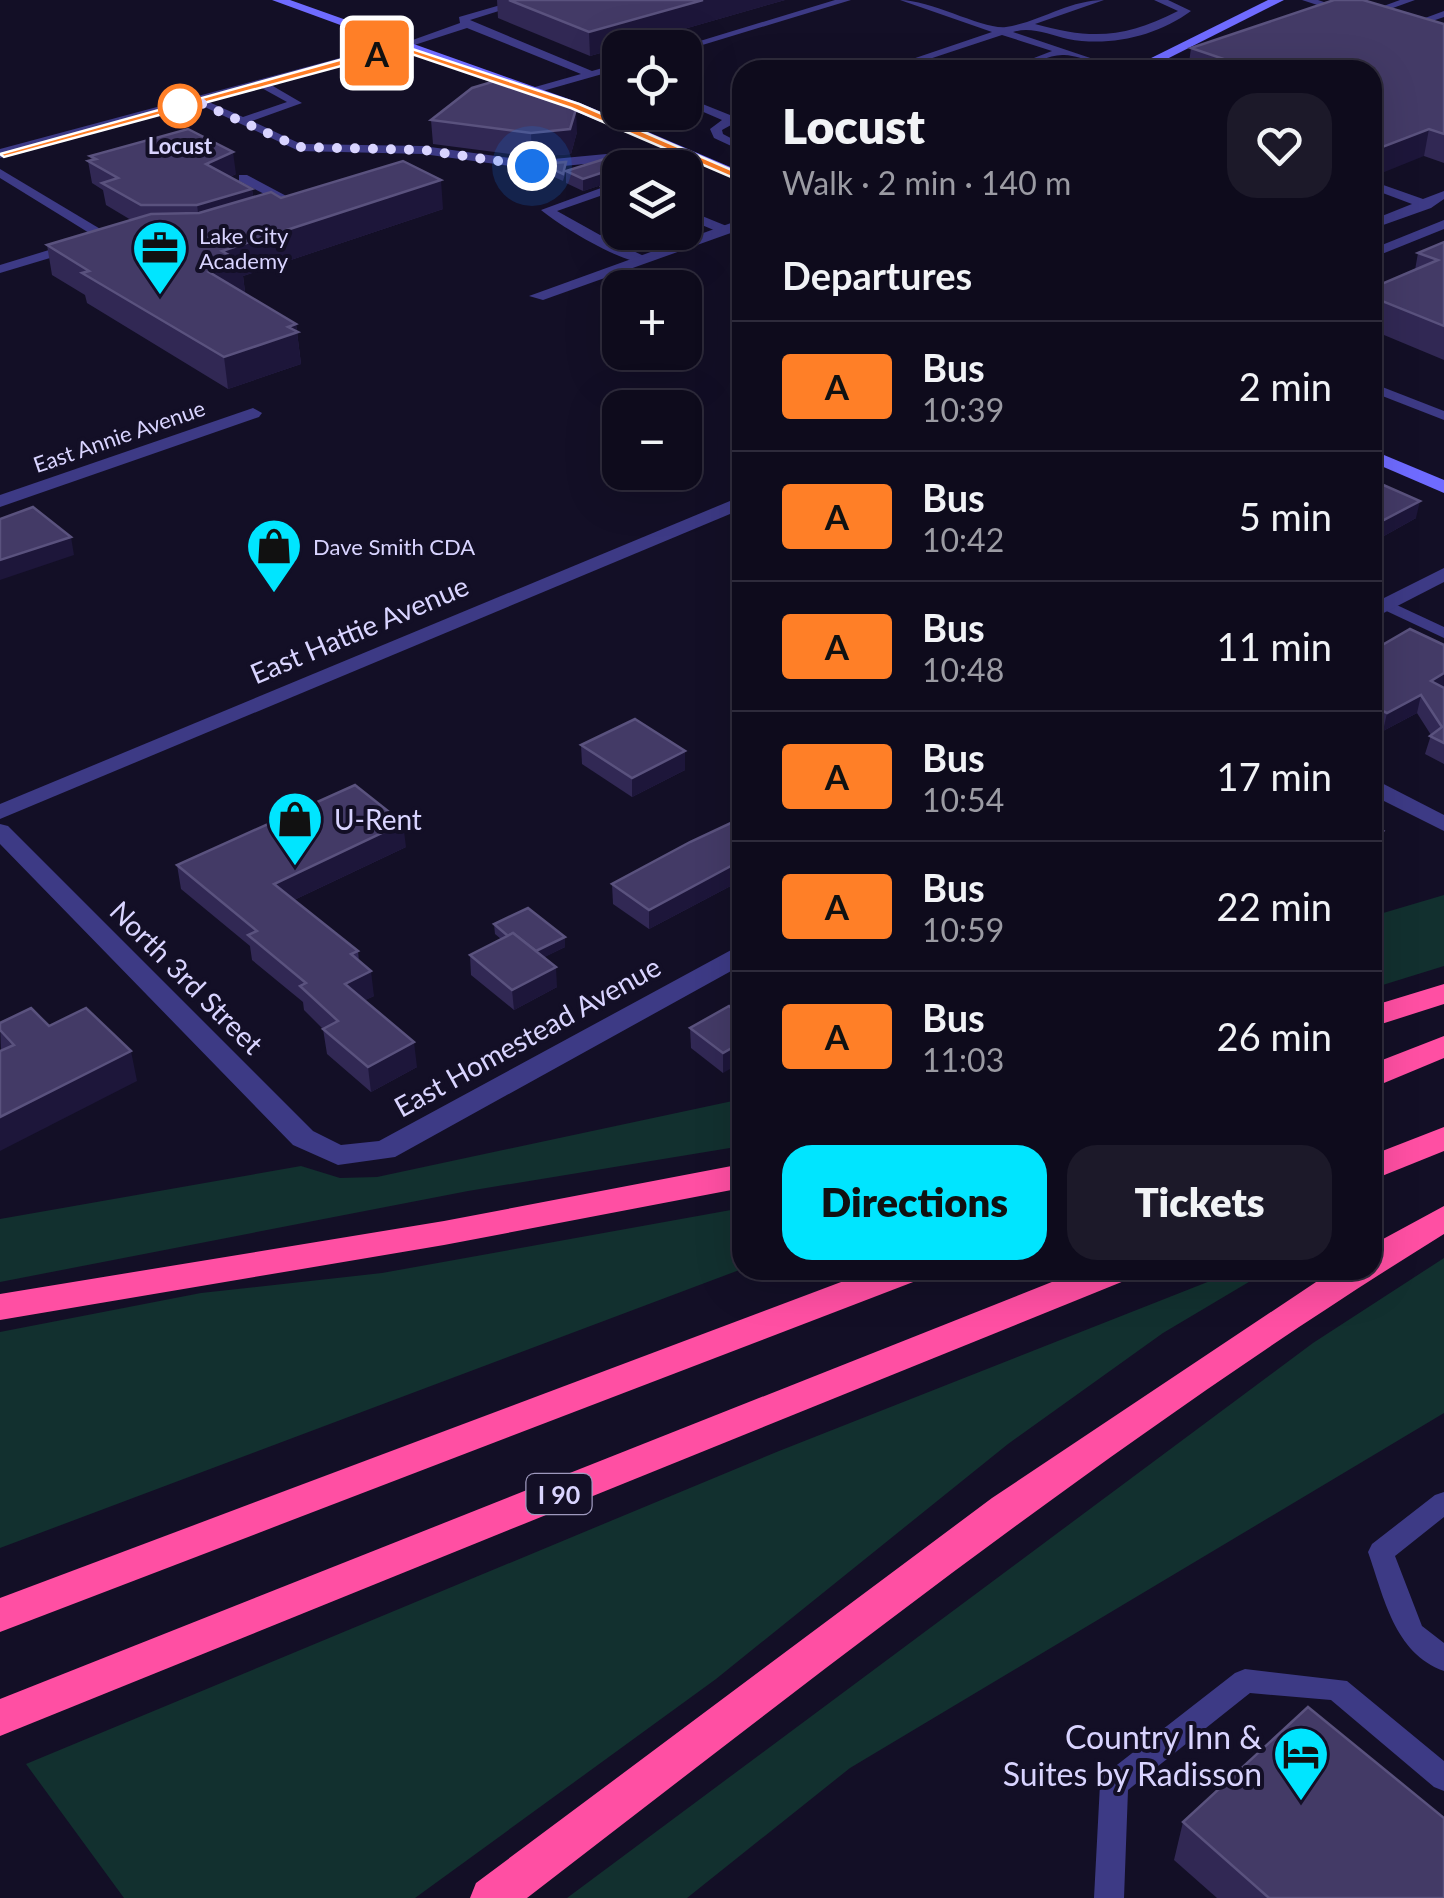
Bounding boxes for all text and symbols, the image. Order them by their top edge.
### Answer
line badge: A [344,20,410,86]
map controls [602,30,702,490]
button: locate [602,30,702,130]
text: A [365,32,389,74]
marker: Locust [159,85,201,127]
button: heart [1227,93,1332,198]
text: Locust [782,97,925,154]
place label: Locust [148,132,213,159]
your location [507,141,557,191]
button: layers [602,150,702,250]
text: Walk · 2 min · 140 m [782,163,1071,202]
office icon: Lake City Academy [130,218,190,297]
place label: Lake City Academy [199,222,289,274]
text: Departures [782,252,972,298]
button: + [602,270,702,370]
text: Bus [922,344,985,390]
text: 2 min [1239,363,1332,409]
text: A [825,365,849,407]
button: − [602,390,702,490]
text: 10:39 [922,390,1004,429]
street label: East Annie Avenue [30,394,208,478]
text: Bus [922,474,985,520]
text: 5 min [1239,493,1332,539]
text: A [825,495,849,537]
shop icon: Dave Smith CDA [244,516,304,595]
text: 10:42 [922,520,1004,559]
place label: Dave Smith CDA [313,533,475,560]
street label: East Hattie Avenue [245,568,473,690]
text: Bus [922,604,985,650]
text: 11 min [1217,623,1332,669]
text: A [825,625,849,667]
text: 10:48 [922,650,1004,689]
text: Bus [922,734,985,780]
text: 17 min [1217,753,1332,799]
text: A [825,755,849,797]
text: 10:54 [922,780,1004,819]
shop icon: U-Rent [265,789,325,868]
place label: U-Rent [334,802,422,836]
text: Bus [922,864,985,910]
text: 22 min [1217,883,1332,929]
text: A [825,885,849,927]
street label: North 3rd Street [103,893,271,1061]
text: 10:59 [922,910,1004,949]
street label: East Homestead Avenue [388,949,666,1123]
text: Bus [922,994,985,1040]
text: 26 min [1217,1013,1332,1059]
text: A [825,1015,849,1057]
text: 11:03 [922,1040,1004,1079]
button: Directions [782,1145,1047,1260]
button: Tickets [1067,1145,1332,1260]
road number: I 90 [526,1474,592,1514]
place label: Country Inn & Suites by Radisson [1003,1717,1262,1793]
hotel icon: Country Inn & Suites by Radisson [1271,1724,1331,1803]

